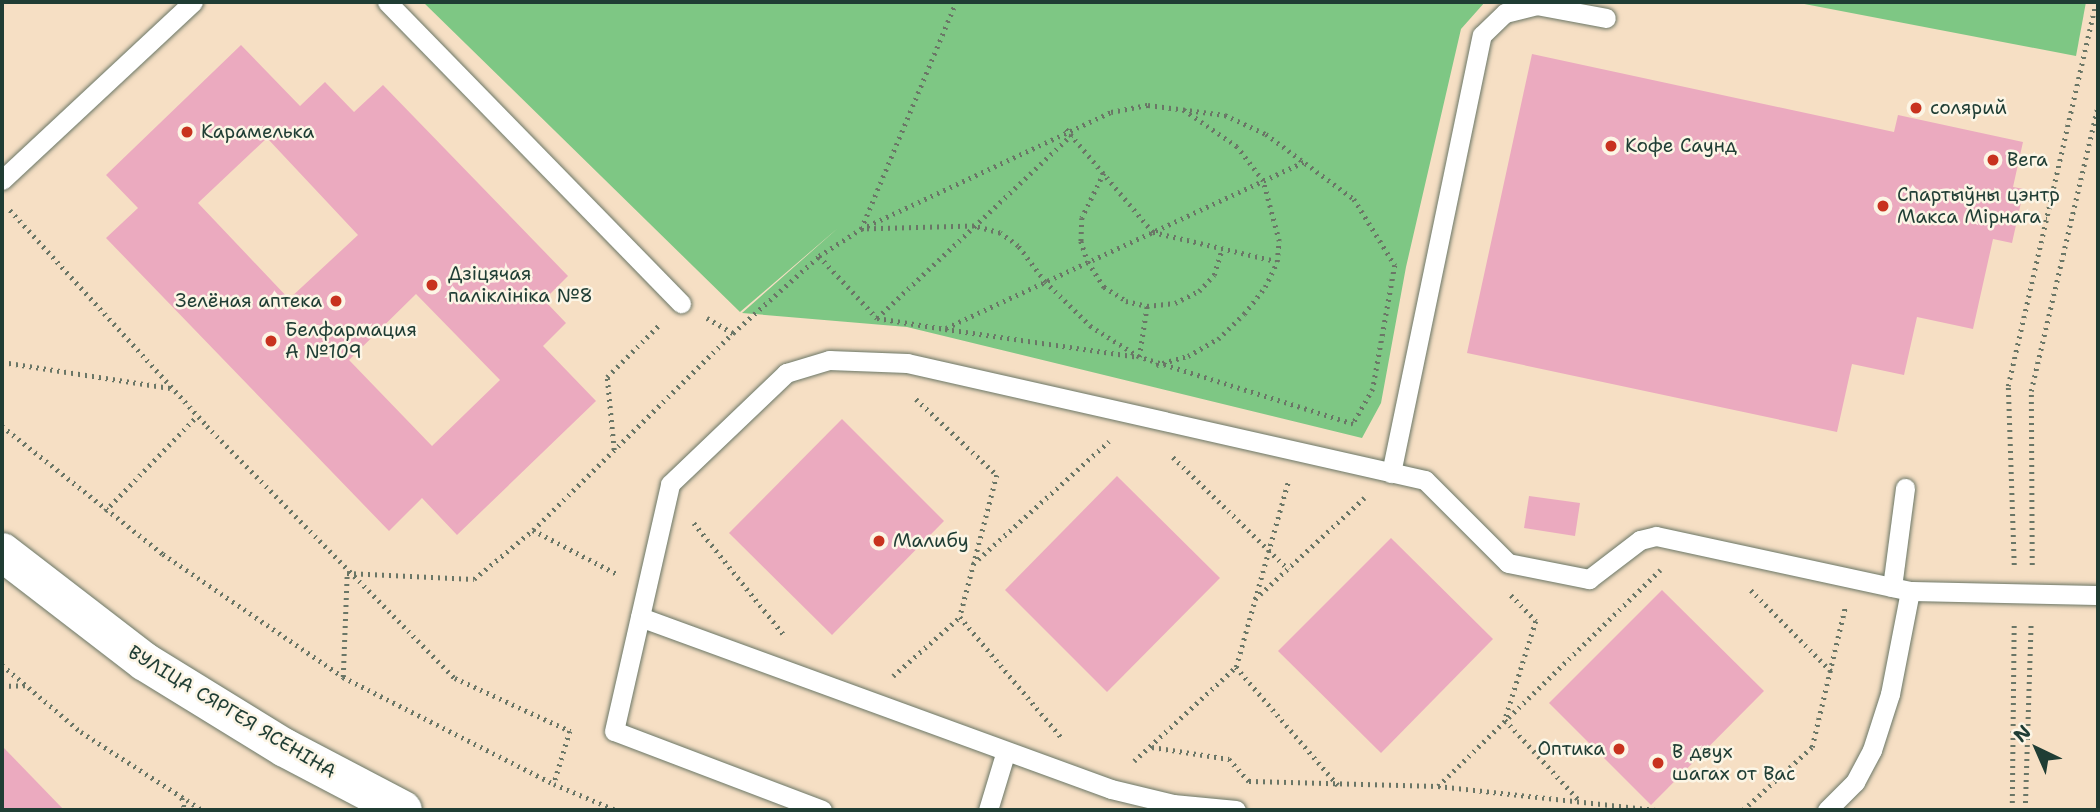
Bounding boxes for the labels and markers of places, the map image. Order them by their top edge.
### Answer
place label: солярий [1930,97,2007,119]
marker: солярий [1908,100,1924,116]
place label: Карамелька [201,121,314,143]
marker: Карамелька [179,124,195,140]
place label: Кофе Саунд [1625,135,1737,157]
marker: Кофе Саунд [1603,138,1619,154]
place label: Вега [2007,149,2048,171]
marker: Вега [1985,152,2001,168]
place label: Спартыўны цэнтр Макса Мірнага [1897,184,2060,228]
marker: Спартыўны цэнтр Макса Мірнага [1875,198,1891,214]
place label: Дзіцячая паліклініка №8 [448,263,593,307]
marker: Дзіцячая паліклініка №8 [422,275,442,295]
place label: Зелёная аптека [175,290,322,312]
marker: Зелёная аптека [328,293,344,309]
place label: Белфармация А №109 [285,319,417,363]
marker: Белфармация А №109 [263,333,279,349]
place label: Малибу [893,530,969,552]
marker: Малибу [871,533,887,549]
place label: Оптика [1537,738,1605,760]
marker: Оптика [1611,741,1627,757]
place label: В двух шагах от Вас [1672,741,1796,785]
marker: В двух шагах от Вас [1650,755,1666,771]

